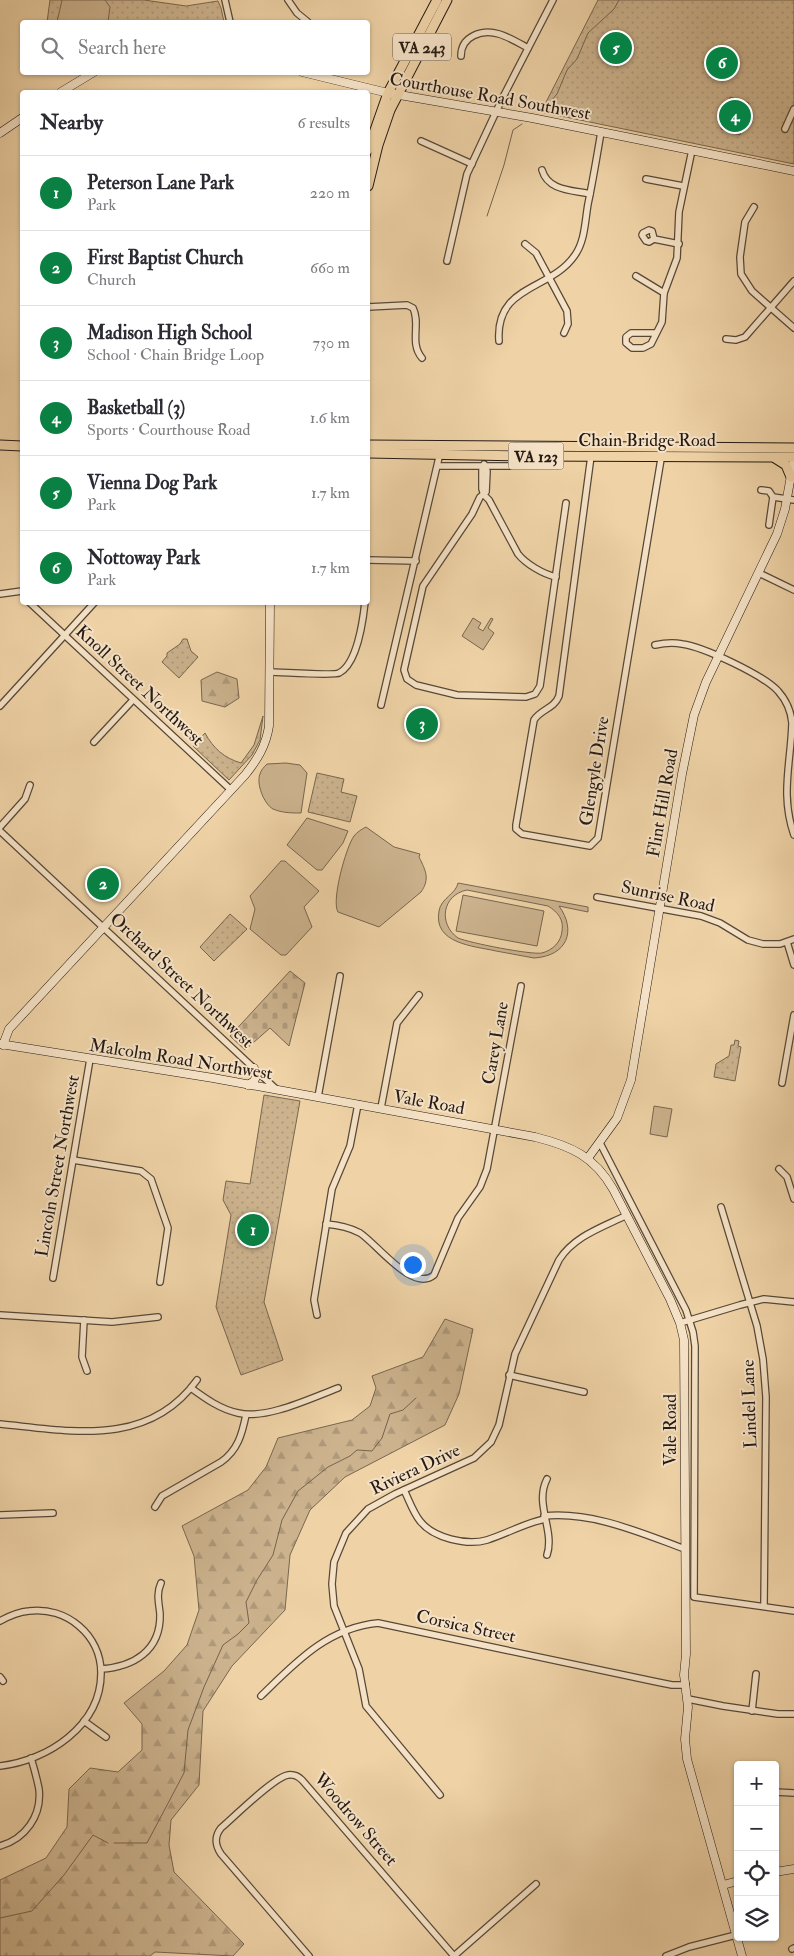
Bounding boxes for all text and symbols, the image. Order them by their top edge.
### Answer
search box [20,20,370,75]
pin: 5 [600,29,632,67]
icon: search [38,34,66,62]
road number: VA 243 [393,34,451,61]
text: Search here [78,36,166,60]
pin: 6 [706,44,738,82]
street label: Courthouse Road Southwest [388,67,592,126]
pin: 4 [719,97,751,135]
text: Nearby [40,109,103,136]
text: 6 results [298,113,350,133]
text: Peterson Lane Park [87,171,234,195]
text: 1 [53,183,59,203]
text: 220 m [310,183,350,203]
text: Park [87,195,116,215]
text: First Baptist Church [87,246,244,270]
text: 2 [52,258,60,278]
text: 660 m [310,258,350,278]
text: Church [87,270,136,290]
text: Madison High School [87,321,252,345]
text: 3 [53,333,59,353]
text: 730 m [313,333,350,353]
text: School · Chain Bridge Loop [87,345,264,365]
text: Basketball (3) [87,396,185,420]
text: 4 [52,408,60,428]
text: 1.6 km [310,408,350,428]
text: Sports · Courthouse Road [87,420,250,440]
street label: Chain Bridge Road [578,429,716,452]
road number: VA 123 [508,442,564,470]
text: Vienna Dog Park [87,471,217,495]
text: 5 [52,483,60,503]
text: 1.7 km [311,483,350,503]
text: Park [87,495,116,515]
text: Nottoway Park [87,546,200,570]
text: 6 [52,558,60,578]
text: 1.7 km [311,558,350,578]
text: Park [87,570,116,590]
street label: Knoll Street Northwest [71,620,209,751]
pin: 3 [406,705,438,743]
street label: Glengyle Drive [575,714,615,827]
street label: Flint Hill Road [642,747,683,859]
pin: 2 [87,865,119,903]
street label: Sunrise Road [619,875,717,918]
street label: Orchard Street Northwest [105,908,259,1053]
street label: Carey Lane [477,999,514,1086]
street label: Malcolm Road Northwest [88,1034,274,1085]
street label: Lincoln Street Northwest [30,1073,85,1259]
street label: Vale Road [391,1085,467,1120]
pin: 1 [237,1211,269,1249]
your location [400,1252,426,1278]
street label: Lindel Lane [736,1359,763,1449]
street label: Vale Road [659,1394,682,1466]
street label: Riviera Drive [367,1438,464,1500]
street label: Corsica Street [414,1605,518,1648]
map controls [734,1761,779,1941]
button: + [734,1761,779,1806]
street label: Woodrow Street [308,1767,403,1871]
button: − [734,1806,779,1851]
button: locate [734,1851,779,1896]
button: layers [734,1896,779,1941]

